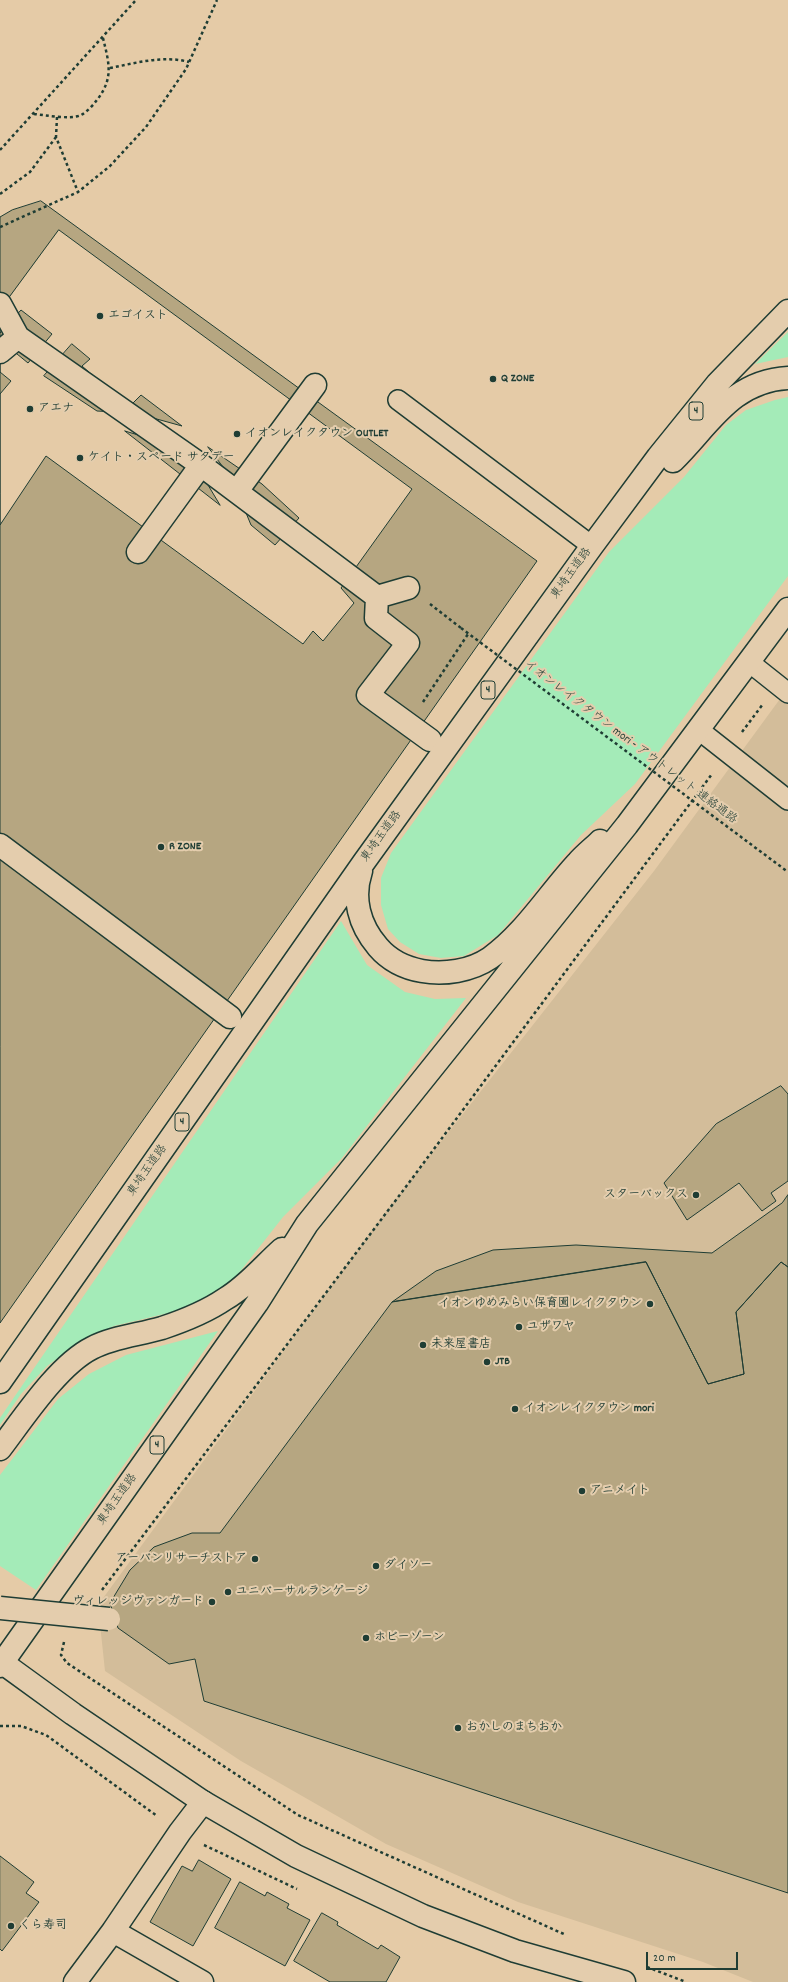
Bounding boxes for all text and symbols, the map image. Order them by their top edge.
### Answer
place label: エゴイスト [108,309,168,323]
marker: エゴイスト [95,311,105,321]
place label: Q ZONE [501,372,534,386]
marker: Q ZONE [488,374,498,384]
place label: アエナ [38,402,74,416]
road number: 4 [689,402,703,420]
marker: アエナ [25,404,35,414]
place label: イオンレイクタウン OUTLET [245,427,388,441]
marker: イオンレイクタウン OUTLET [232,429,242,439]
place label: ケイト・スペード サタデー [88,451,235,465]
marker: ケイト・スペード サタデー [75,453,85,463]
street label: 東埼玉道路 [549,545,595,603]
street label: イオンレイクタウン mori - アウトレット 連絡通路 [521,658,739,828]
road number: 4 [481,681,495,699]
street label: 東埼玉道路 [359,808,405,866]
place label: R ZONE [169,840,201,854]
marker: R ZONE [156,842,166,852]
road number: 4 [175,1113,189,1131]
street label: 東埼玉道路 [125,1142,171,1200]
place label: スターバックス [604,1188,688,1202]
marker: スターバックス [691,1190,701,1200]
place label: イオンゆめみらい保育園レイクタウン [438,1297,642,1311]
marker: イオンゆめみらい保育園レイクタウン [645,1299,655,1309]
place label: ユザワヤ [527,1320,575,1334]
marker: ユザワヤ [514,1322,524,1332]
place label: 未来屋書店 [431,1338,491,1352]
marker: 未来屋書店 [418,1340,428,1350]
place label: JTB [495,1355,510,1369]
marker: JTB [482,1357,492,1367]
place label: イオンレイクタウン mori [523,1402,654,1416]
marker: イオンレイクタウン mori [510,1404,520,1414]
road number: 4 [150,1436,164,1454]
street label: 東埼玉道路 [95,1471,141,1529]
place label: アニメイト [590,1484,650,1498]
marker: アニメイト [577,1486,587,1496]
place label: アーバンリサーチストア [115,1552,247,1566]
marker: アーバンリサーチストア [250,1554,260,1564]
place label: ダイソー [384,1559,432,1573]
marker: ダイソー [371,1561,381,1571]
place label: ユニバーサルランゲージ [236,1585,368,1599]
marker: ユニバーサルランゲージ [223,1587,233,1597]
place label: ヴィレッジヴァンガード [72,1595,204,1609]
marker: ヴィレッジヴァンガード [207,1597,217,1607]
place label: ホビーゾーン [374,1631,445,1645]
marker: ホビーゾーン [361,1633,371,1643]
place label: おかしのまちおか [466,1721,562,1735]
marker: おかしのまちおか [453,1723,463,1733]
place label: くら寿司 [19,1919,67,1933]
marker: くら寿司 [6,1921,16,1931]
scale bar [648,1944,740,1970]
text: 20 m [653,1950,676,1967]

